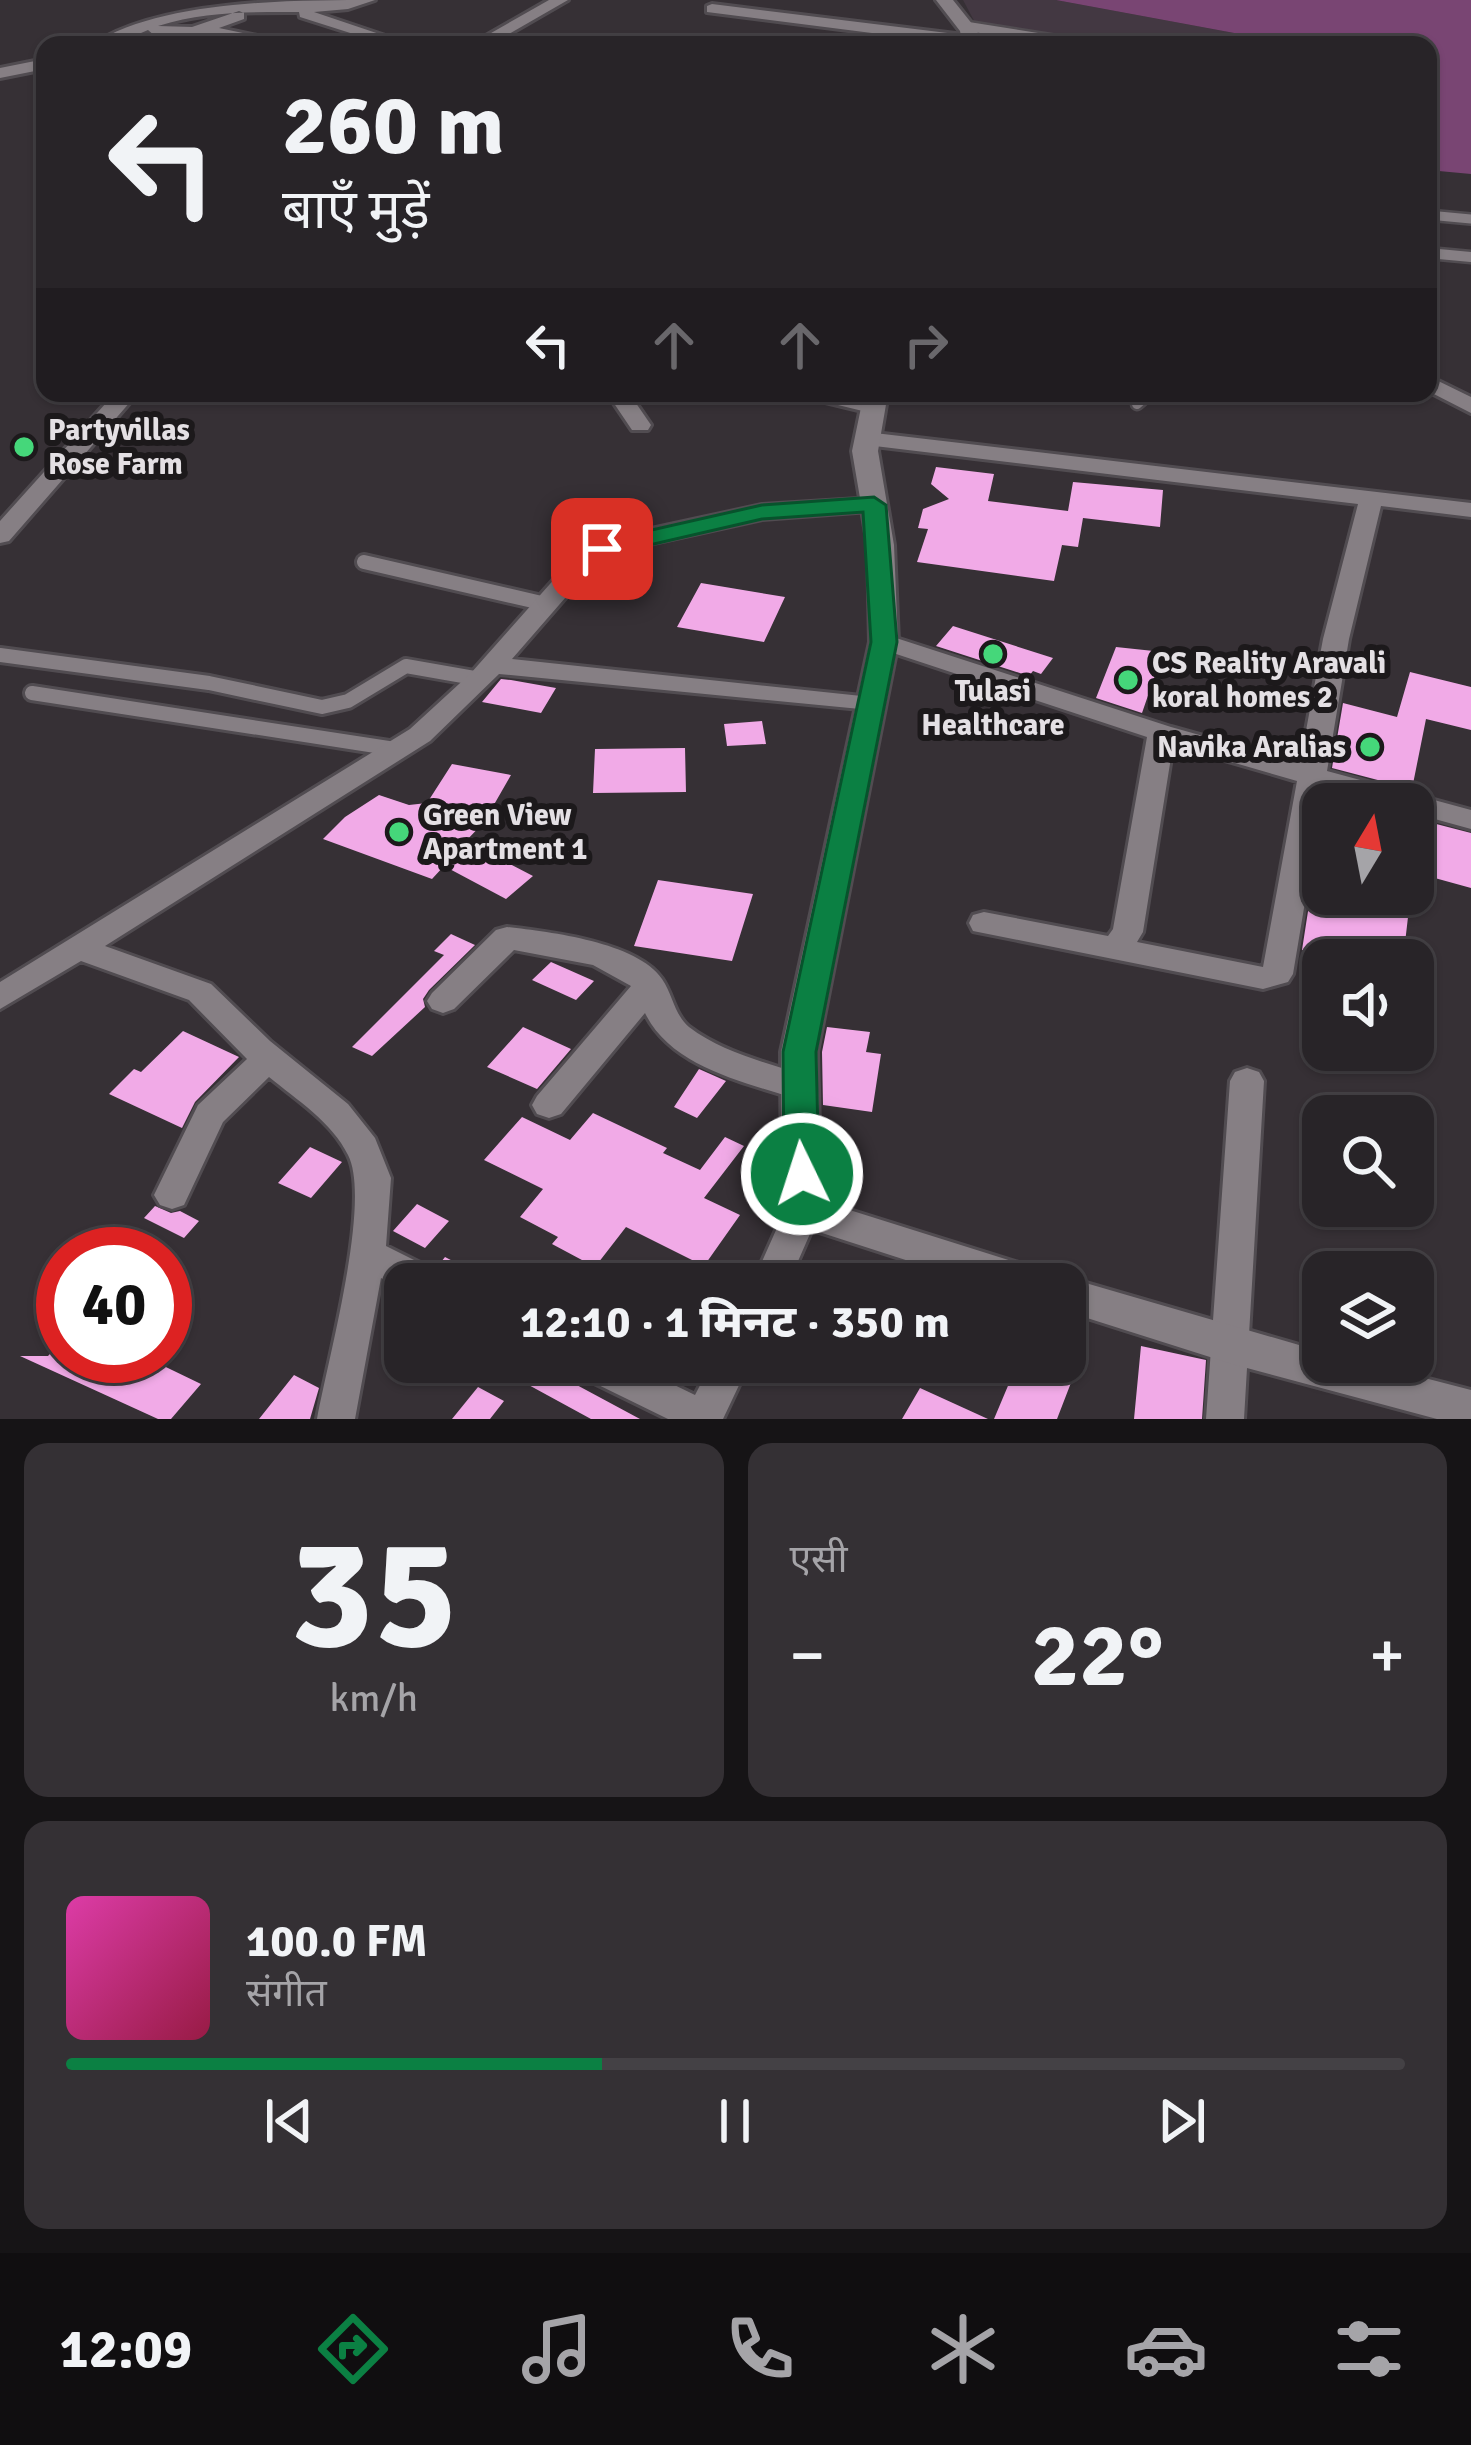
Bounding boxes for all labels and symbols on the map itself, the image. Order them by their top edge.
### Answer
place label: Partyvillas Rose Farm [48,412,190,483]
marker: Partyvillas Rose Farm [11,434,37,460]
pin [551,498,653,600]
marker: Tulasi Healthcare [980,641,1006,667]
place label: CS Reality Aravali koral homes 2 [1152,645,1386,716]
marker: CS Reality Aravali koral homes 2 [1115,667,1141,693]
place label: Tulasi Healthcare [921,673,1065,744]
place label: Navika Aralias [1157,729,1346,766]
marker: Navika Aralias [1357,734,1383,760]
north arrow [1302,783,1434,915]
place label: Green View Apartment 1 [423,797,588,868]
marker: Green View Apartment 1 [386,819,412,845]
position arrow [739,1111,865,1237]
speed limit sign: 40 [36,1227,192,1383]

